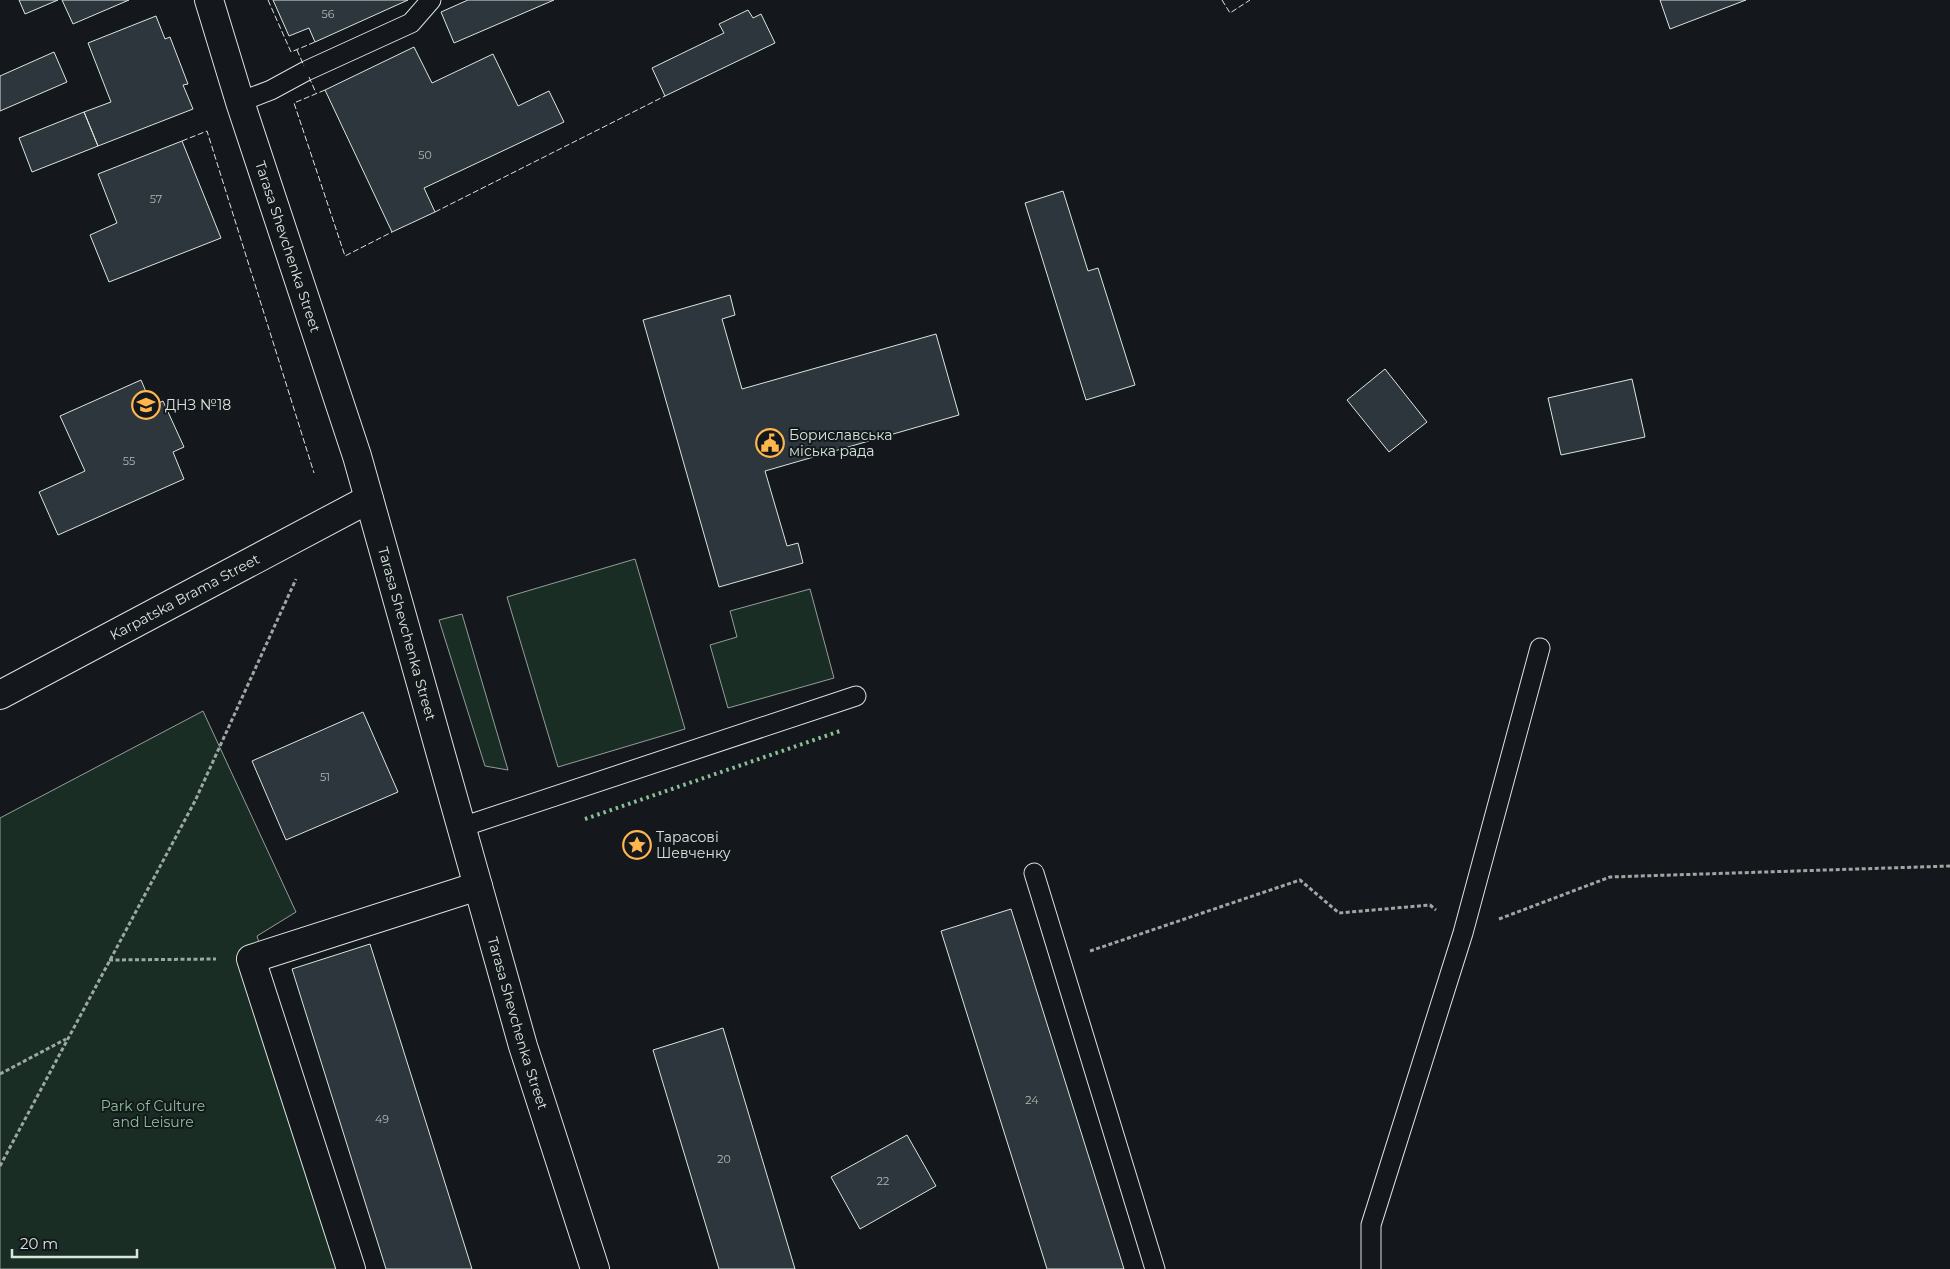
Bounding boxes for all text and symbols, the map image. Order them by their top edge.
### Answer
house number: 56 [322,7,335,21]
house number: 50 [418,148,432,162]
street label: Tarasa Shevchenka Street [251,159,325,335]
house number: 57 [150,192,162,206]
school or university icon: ДНЗ №18 [131,390,161,420]
place label: ДНЗ №18 [165,396,231,414]
place label: Бориславська міська рада [789,426,892,460]
public building icon: Бориславська міська рада [755,428,785,458]
house number: 55 [123,454,135,468]
street label: Tarasa Shevchenka Street [374,545,440,723]
street label: Karpatska Brama Street [107,550,263,644]
house number: 51 [320,770,330,784]
place label: Тарасові Шевченку [656,828,731,862]
place icon: Тарасові Шевченку [622,830,652,860]
street label: Tarasa Shevchenka Street [484,935,552,1112]
house number: 24 [1025,1093,1039,1107]
park label: Park of Culture and Leisure [101,1097,205,1131]
house number: 49 [375,1112,389,1126]
house number: 20 [717,1152,731,1166]
house number: 22 [877,1174,889,1188]
scale bar [12,1226,138,1258]
text: 20 m [20,1234,58,1253]

